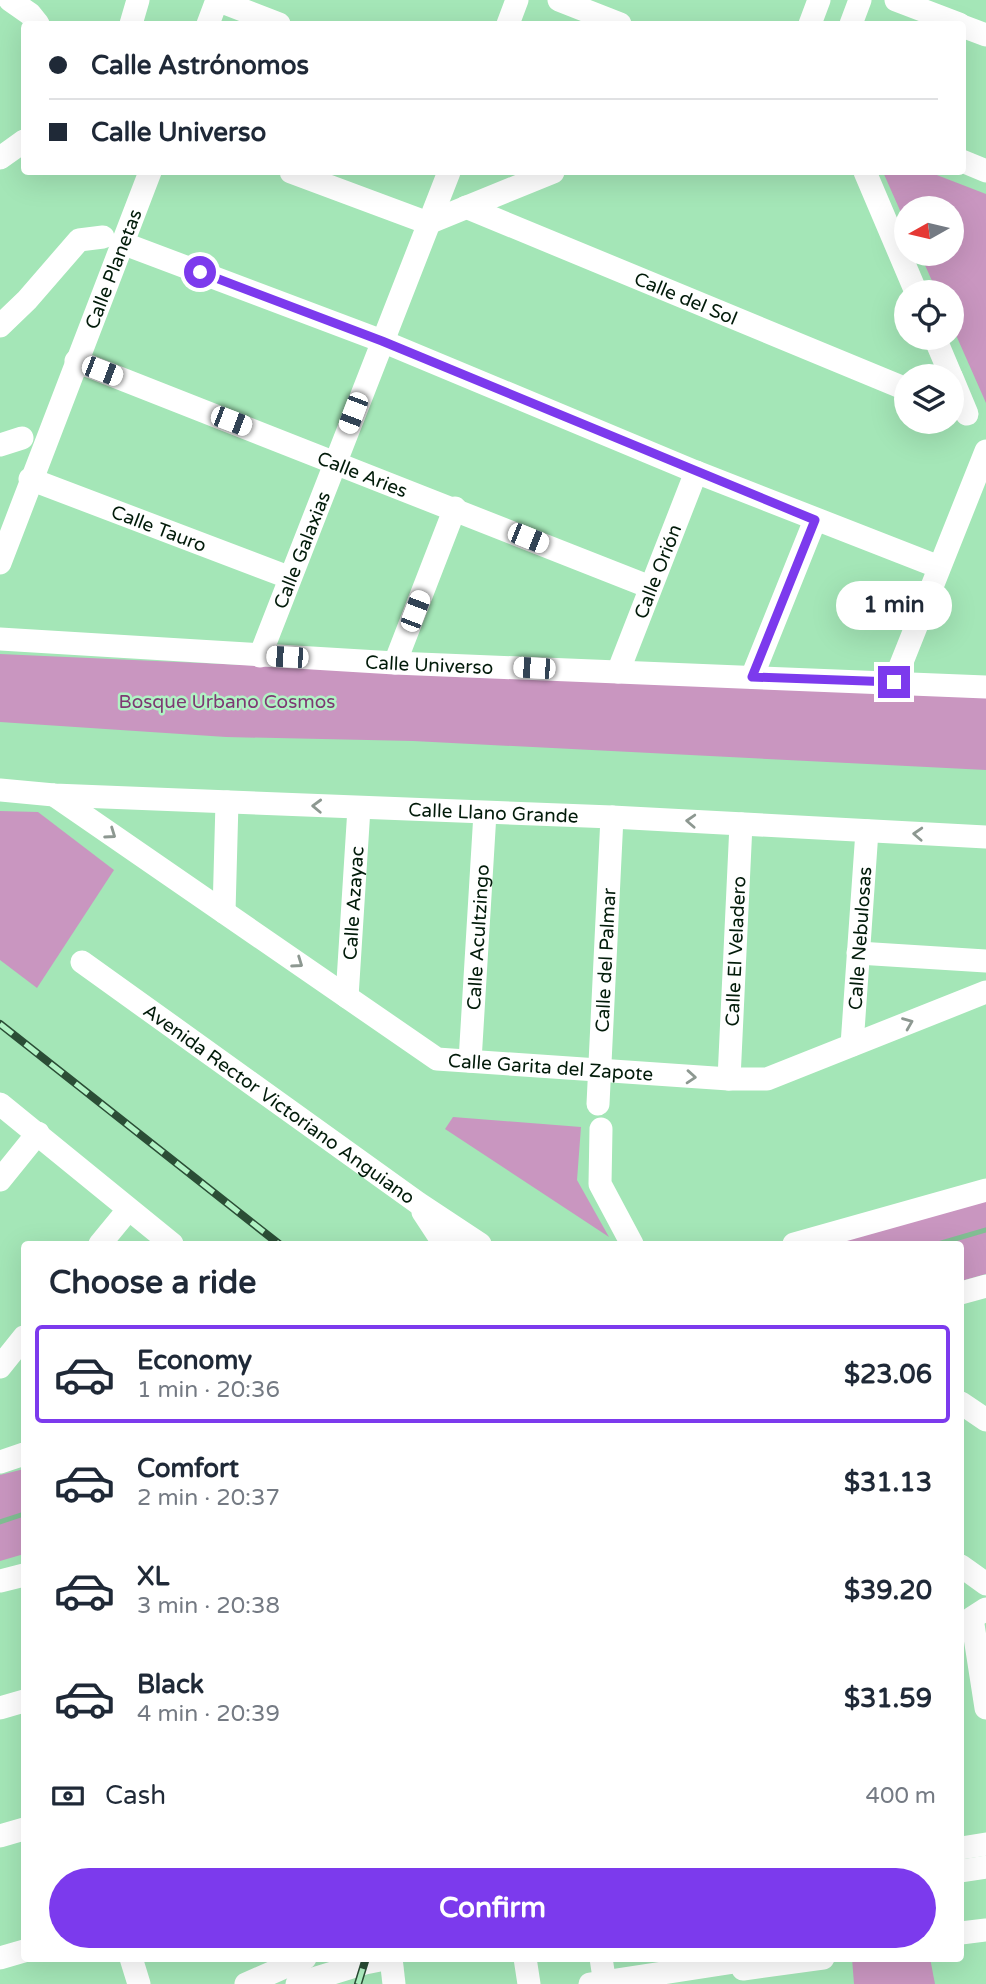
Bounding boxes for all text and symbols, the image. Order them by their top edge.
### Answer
text: Calle Astrónomos [91,50,309,81]
text: Calle Universo [91,117,266,148]
north arrow [894,196,964,266]
map controls [894,196,964,434]
street label: Calle Planetas [81,206,147,332]
route start [184,256,216,288]
street label: Calle del Sol [631,268,740,330]
button: locate [894,280,964,350]
car [79,354,126,388]
button: layers [894,364,964,434]
car [336,390,371,436]
car [208,404,255,438]
street label: Calle Aries [314,447,410,502]
street label: Calle Galaxias [270,488,335,612]
street label: Calle Tauro [108,501,209,557]
car [505,520,552,556]
street label: Calle Orión [630,521,687,622]
callout: 1 min [836,580,952,630]
car [398,588,433,634]
text: 1 min [863,591,925,619]
car [266,645,309,669]
street label: Calle Universo [365,651,494,679]
car [513,656,556,680]
route end [878,666,910,698]
park label: Bosque Urbano Cosmos [119,691,335,713]
one-way arrow [311,799,322,814]
street label: Calle Llano Grande [408,799,579,828]
one-way arrow [685,814,696,829]
one-way arrow [103,826,116,839]
one-way arrow [912,826,923,841]
street label: Calle Azayac [339,846,369,961]
street label: Calle Acultzingo [463,864,494,1011]
street label: Calle Nebulosas [844,866,876,1011]
street label: Calle El Veladero [721,875,751,1027]
street label: Calle del Palmar [592,887,621,1033]
one-way arrow [290,955,303,967]
street label: Avenida Rector Victoriano Anguiano [139,1000,419,1209]
one-way arrow [901,1018,913,1032]
street label: Calle Garita del Zapote [447,1050,654,1086]
one-way arrow [686,1069,697,1084]
text: Choose a ride [49,1264,256,1302]
icon: car [53,1343,116,1406]
text: Economy [137,1345,252,1376]
text: $23.06 [844,1359,932,1390]
text: 1 min · 20:36 [137,1376,280,1404]
icon: car [53,1451,116,1514]
text: Comfort [137,1453,239,1484]
text: $31.13 [844,1467,932,1498]
text: 2 min · 20:37 [137,1484,280,1512]
icon: car [53,1559,116,1622]
text: XL [137,1561,169,1592]
text: $39.20 [844,1575,932,1606]
text: 3 min · 20:38 [137,1592,280,1620]
icon: car [53,1667,116,1730]
text: Black [137,1669,204,1700]
text: $31.59 [844,1683,932,1714]
text: 4 min · 20:39 [137,1700,280,1728]
icon: cash [49,1777,87,1815]
text: Cash [105,1780,166,1811]
text: 400 m [866,1782,936,1810]
button: Confirm [49,1868,936,1948]

